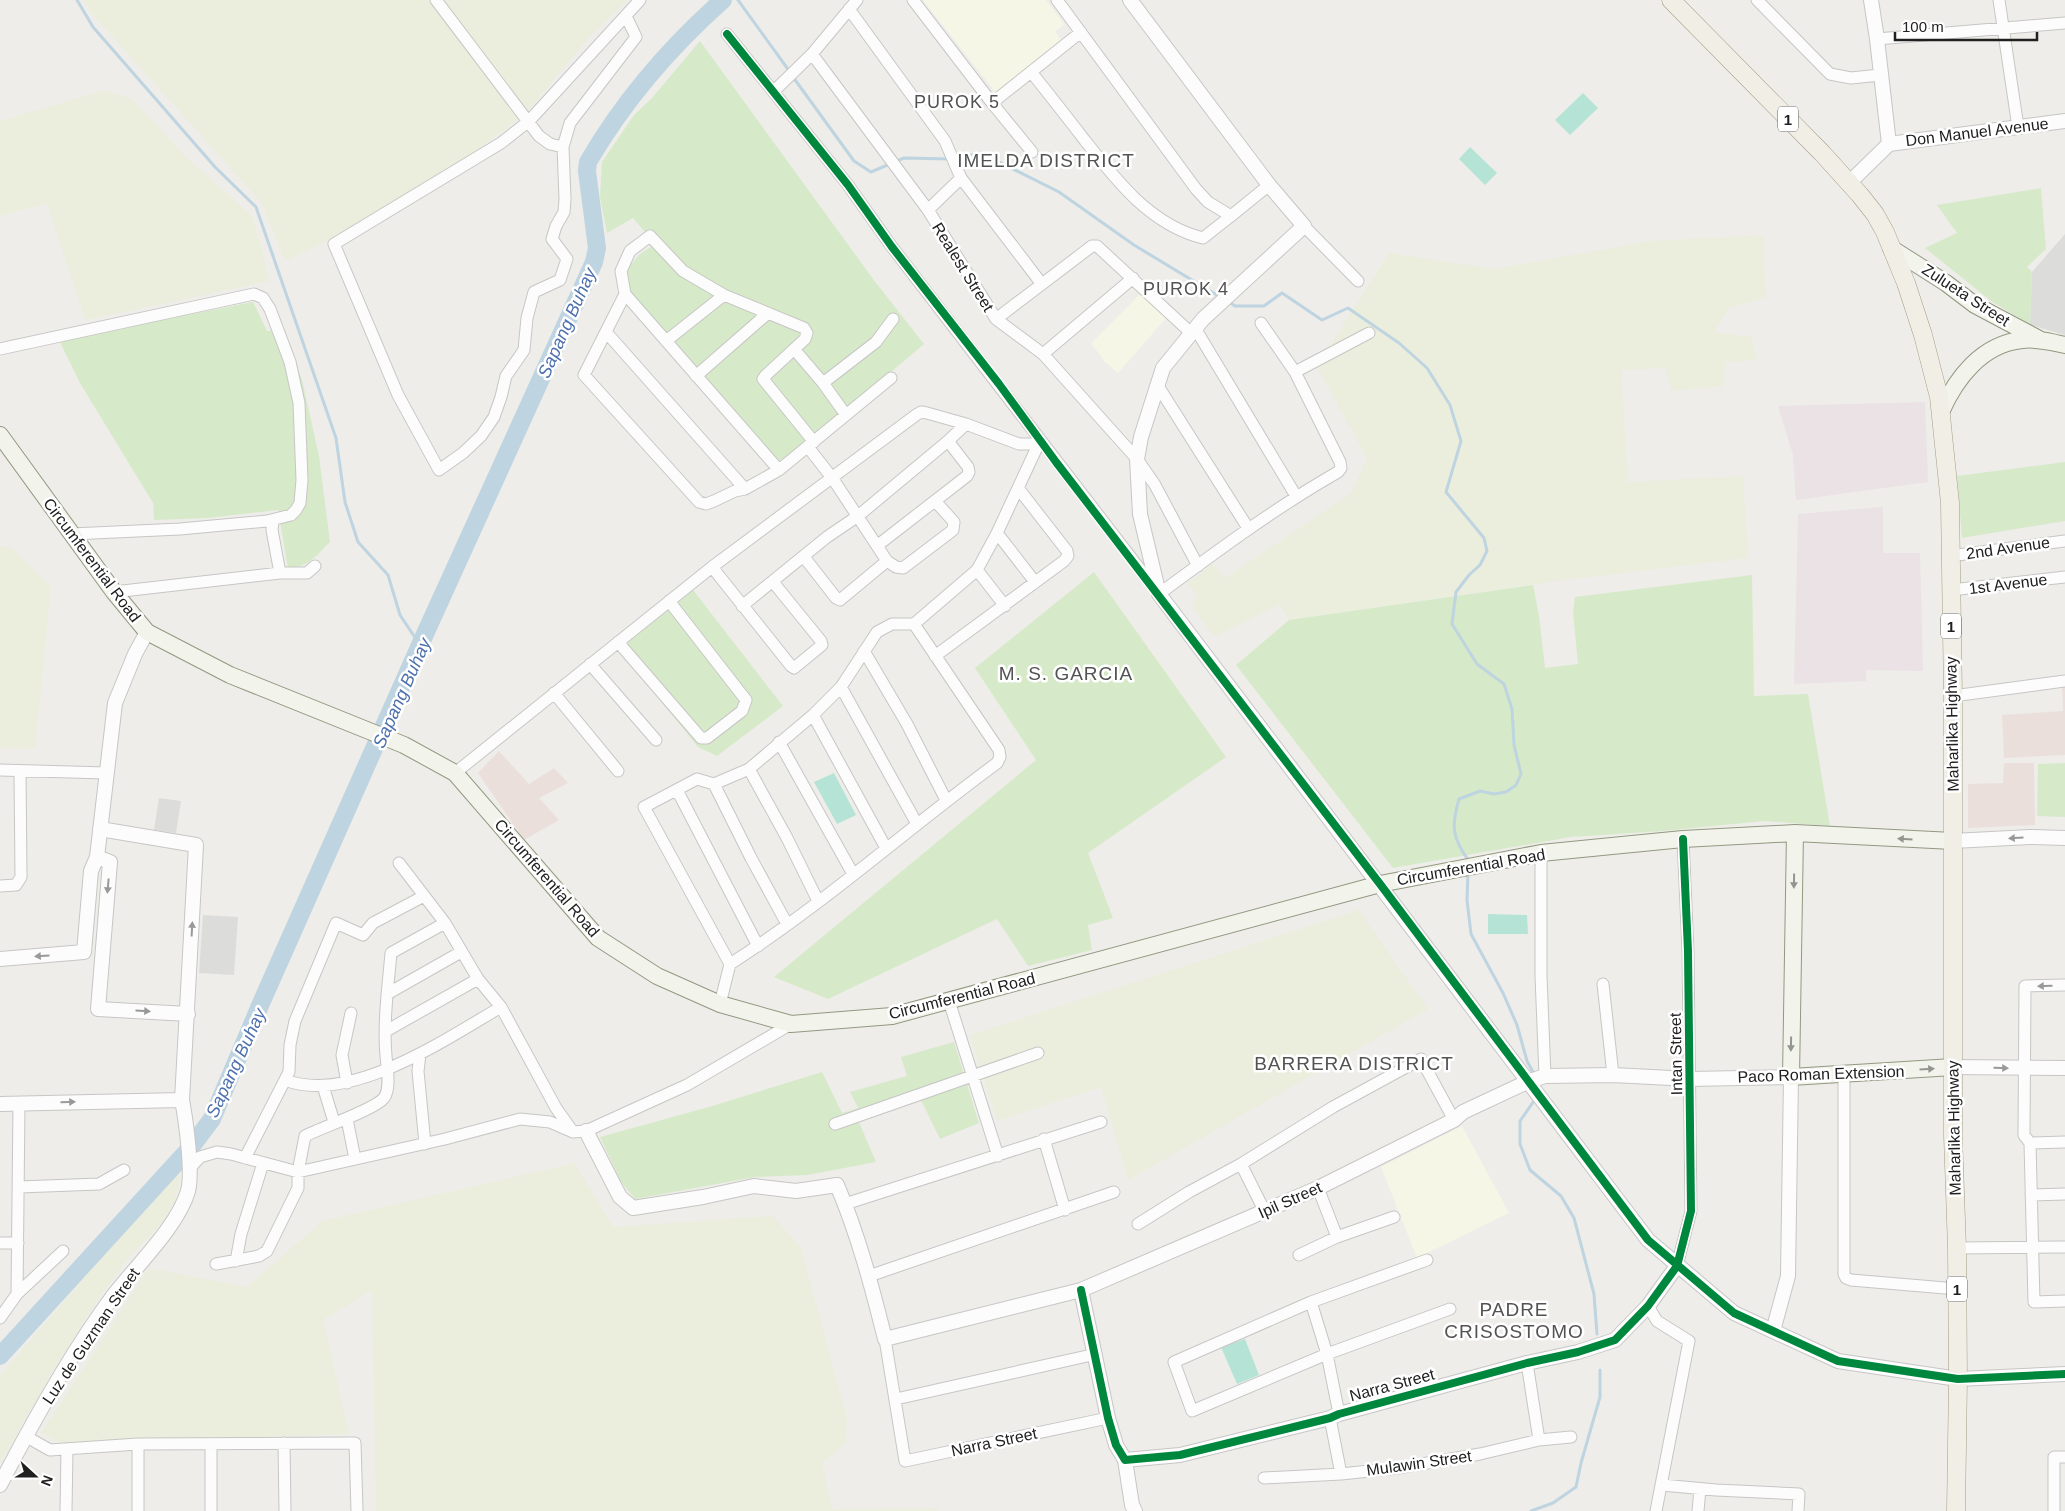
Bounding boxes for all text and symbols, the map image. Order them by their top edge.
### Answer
scale bar [1895,10,2038,42]
text: 100 m [1902,18,1944,35]
district label: PUROK 5 [914,92,1000,112]
road number: 1 [1778,106,1798,132]
street label: Don Manuel Avenue [1905,115,2050,149]
district label: IMELDA DISTRICT [957,150,1135,171]
street label: Realest Street [929,220,997,315]
street label: Zulueta Street [1919,261,2013,330]
water label: Sapang Buhay [534,264,601,381]
district label: PUROK 4 [1143,279,1229,299]
street label: Circumferential Road [40,495,144,625]
street label: 2nd Avenue [1965,534,2051,562]
street label: 1st Avenue [1968,571,2048,597]
road number: 1 [1941,614,1961,638]
water label: Sapang Buhay [369,634,436,751]
street label: Maharlika Highway [1942,656,1962,792]
district label: M. S. GARCIA [999,663,1133,684]
street label: Circumferential Road [491,816,603,940]
one-way arrow [1896,834,1912,842]
one-way arrow [2008,834,2024,842]
street label: Circumferential Road [1396,846,1546,888]
one-way arrow [1790,874,1798,890]
one-way arrow [104,878,112,894]
one-way arrow [188,921,196,937]
one-way arrow [34,953,50,961]
street label: Circumferential Road [887,970,1037,1022]
one-way arrow [2037,982,2053,990]
water label: Sapang Buhay [202,1004,270,1121]
one-way arrow [135,1008,151,1016]
street label: Intan Street [1667,1012,1685,1096]
one-way arrow [1787,1036,1795,1052]
district label: BARRERA DISTRICT [1254,1053,1454,1074]
street label: Maharlika Highway [1944,1060,1964,1196]
street label: Paco Roman Extension [1737,1063,1905,1085]
one-way arrow [1994,1064,2010,1072]
one-way arrow [1919,1065,1935,1073]
one-way arrow [60,1098,76,1106]
street label: Ipil Street [1256,1178,1325,1222]
street label: Luz de Guzman Street [39,1264,143,1407]
road number: 1 [1947,1276,1967,1302]
district label: PADRE CRISOSTOMO [1444,1299,1584,1342]
street label: Narra Street [1348,1365,1437,1404]
street label: Narra Street [950,1425,1039,1459]
street label: Mulawin Street [1365,1447,1473,1479]
north arrow [10,1451,60,1501]
text: N [38,1473,56,1488]

